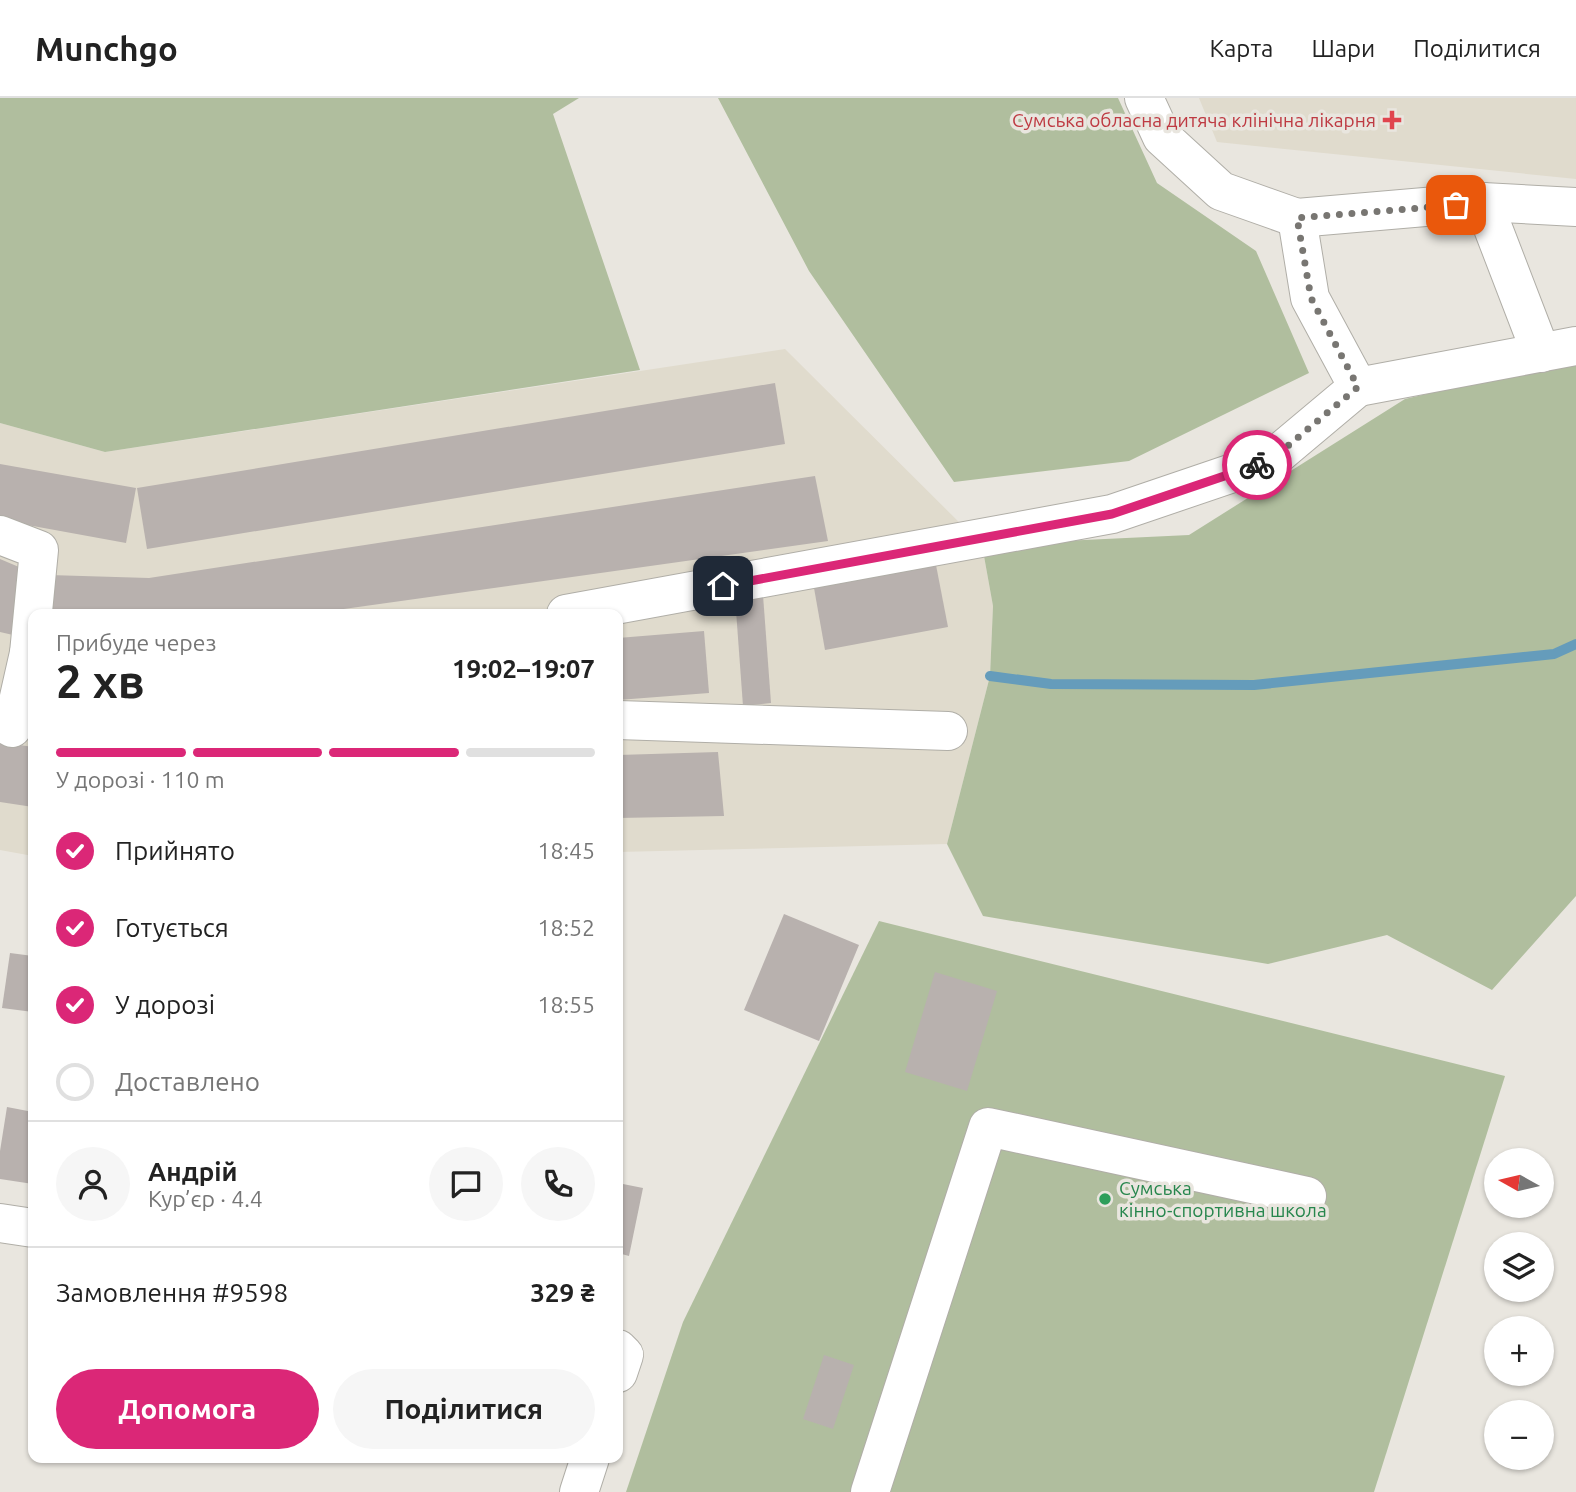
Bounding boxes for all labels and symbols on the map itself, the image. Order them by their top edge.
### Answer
place label: Сумська обласна дитяча клінічна лікарня [1012,109,1376,131]
marker: Сумська обласна дитяча клінічна лікарня [1382,110,1402,130]
pin [1426,175,1486,235]
courier [1222,430,1292,500]
pin [693,556,753,616]
north arrow [1484,1148,1554,1218]
place label: Сумська кінно-спортивна школа [1119,1177,1327,1221]
marker: Сумська кінно-спортивна школа [1097,1191,1113,1207]

